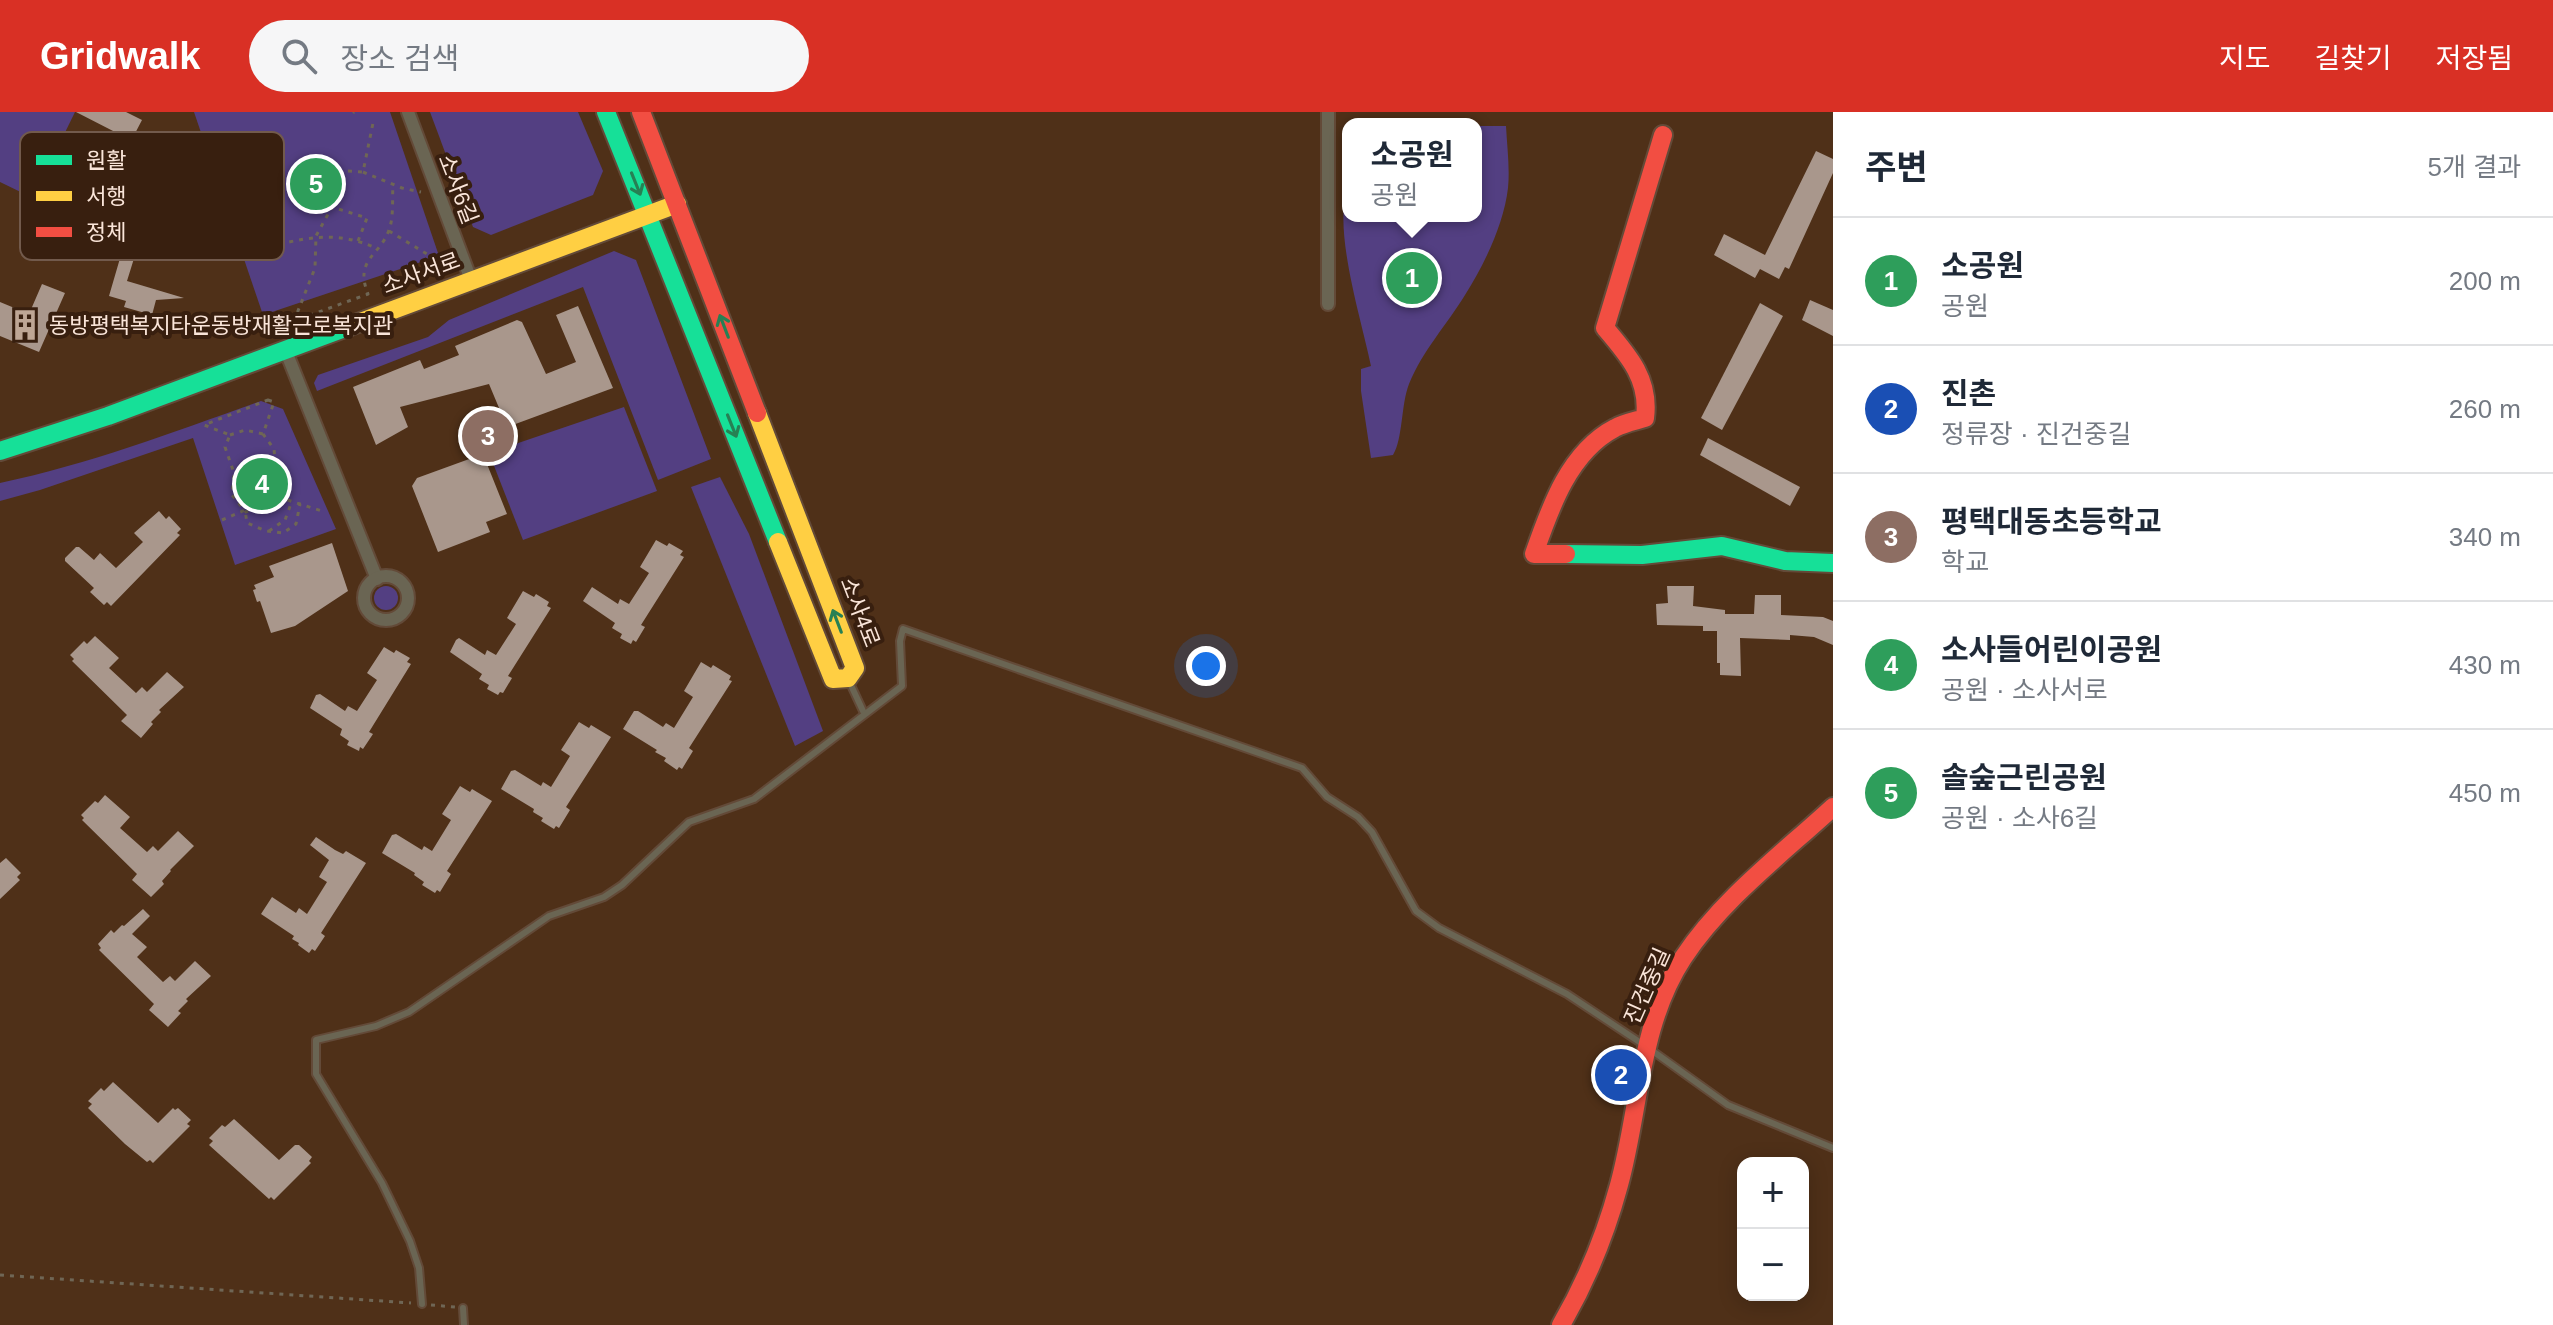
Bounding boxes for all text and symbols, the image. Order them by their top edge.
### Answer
search box [249,20,809,92]
icon: search [277,34,321,78]
text: Gridwalk [40,35,201,77]
text: 장소 검색 [341,42,459,75]
text: 지도 [2219,43,2270,74]
text: 길찾기 [2314,43,2392,74]
text: 저장됨 [2436,43,2513,74]
popup [1342,118,1482,222]
legend [20,132,284,260]
text: 소공원 [1371,138,1453,171]
text: 원활 [86,148,126,173]
text: 주변 [1865,148,1928,186]
street label: 소사6길 [433,150,483,228]
text: 5개 결과 [2428,152,2521,182]
pin: 5 [290,154,342,214]
one-way arrow [629,171,644,196]
text: 공원 [1371,180,1418,210]
text: 서행 [86,184,126,209]
text: 정체 [86,220,126,245]
street label: 소사서로 [379,247,463,299]
pin: 1 [1386,248,1438,308]
text: 소공원 [1941,249,2024,282]
text: 1 [1884,266,1898,296]
text: 200 m [2449,266,2521,296]
text: 공원 [1941,291,1989,321]
building icon: 동방평택복지타운동방재활근로복지관 [8,308,42,342]
place label: 동방평택복지타운동방재활근로복지관 [49,313,393,338]
one-way arrow [716,314,730,339]
text: 진촌 [1941,377,1996,410]
text: 2 [1884,394,1898,424]
text: 260 m [2449,394,2521,424]
pin: 3 [462,406,514,466]
one-way arrow [726,413,740,438]
text: 정류장 · 진건중길 [1941,419,2132,449]
pin: 4 [236,454,288,514]
text: 평택대동초등학교 [1941,505,2162,538]
text: 3 [1884,522,1898,552]
text: 340 m [2449,522,2521,552]
text: 학교 [1941,547,1989,577]
street label: 소사4로 [835,573,885,651]
one-way arrow [829,609,843,634]
text: 소사들어린이공원 [1941,633,2162,666]
your location [1186,646,1226,686]
text: 4 [1884,650,1898,680]
text: 430 m [2449,650,2521,680]
text: 공원 · 소사서로 [1941,675,2108,705]
text: 솔숲근린공원 [1941,761,2107,794]
text: 5 [1884,778,1898,808]
text: 450 m [2449,778,2521,808]
text: 공원 · 소사6길 [1941,803,2098,833]
street label: 진건중길 [1619,944,1675,1028]
pin: 2 [1595,1045,1647,1105]
map controls [1737,1157,1809,1301]
button: + [1737,1157,1809,1229]
button: − [1737,1229,1809,1301]

